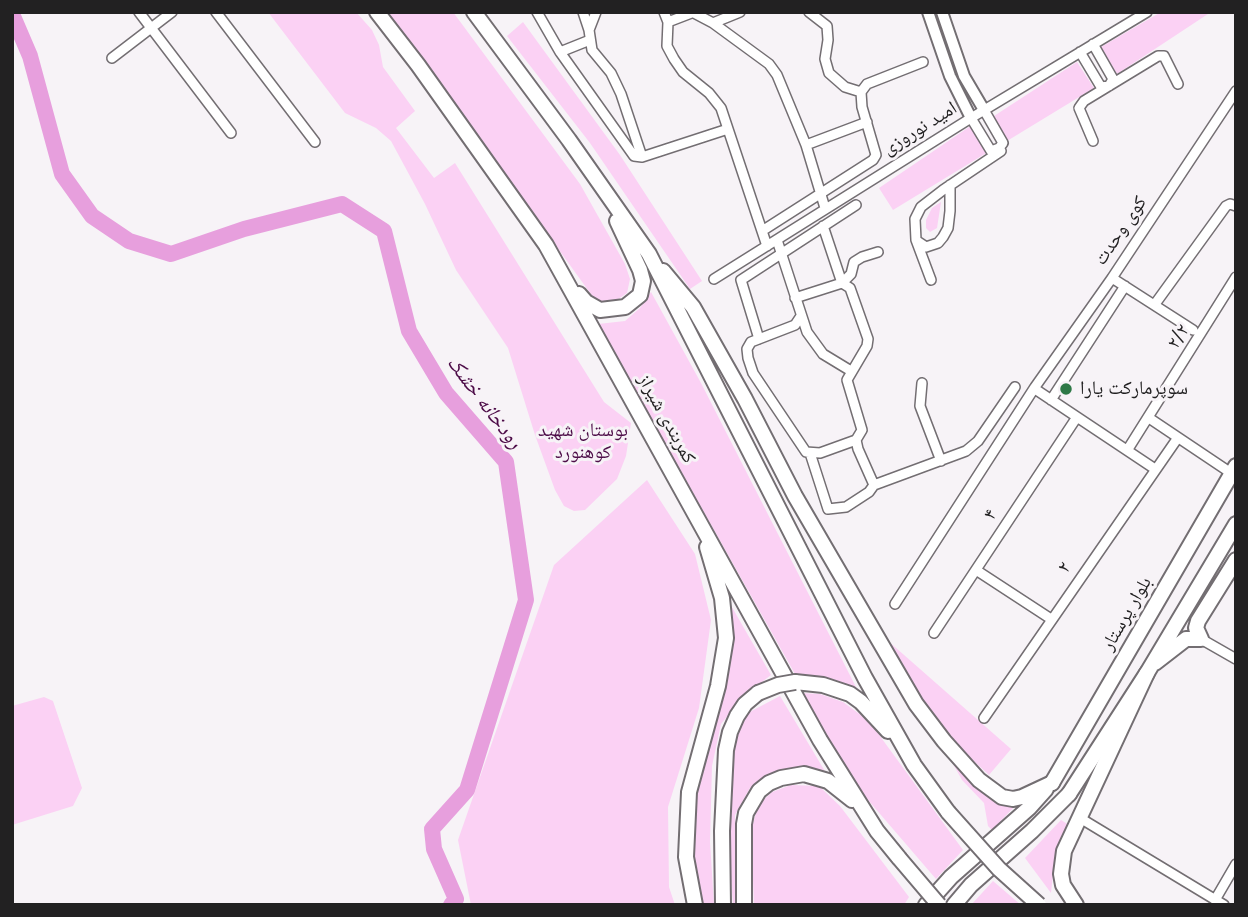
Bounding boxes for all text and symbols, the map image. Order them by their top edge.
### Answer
street label: امید نوروزی [879,97,961,161]
street label: کوی وحدت [1090,192,1152,270]
street label: ۲/۲ [1163,321,1195,353]
water label: رودخانه خشک [441,351,527,455]
street label: کمربندی شیراز [632,370,700,468]
place label: سوپرمارکت یارا [1080,378,1188,400]
marker: سوپرمارکت یارا [1058,381,1074,397]
park label: بوستان شهید کوهنورد [538,420,628,464]
street label: ۴ [979,505,1003,525]
street label: ۲ [1053,558,1077,578]
street label: بلوار پرستار [1097,573,1157,655]

